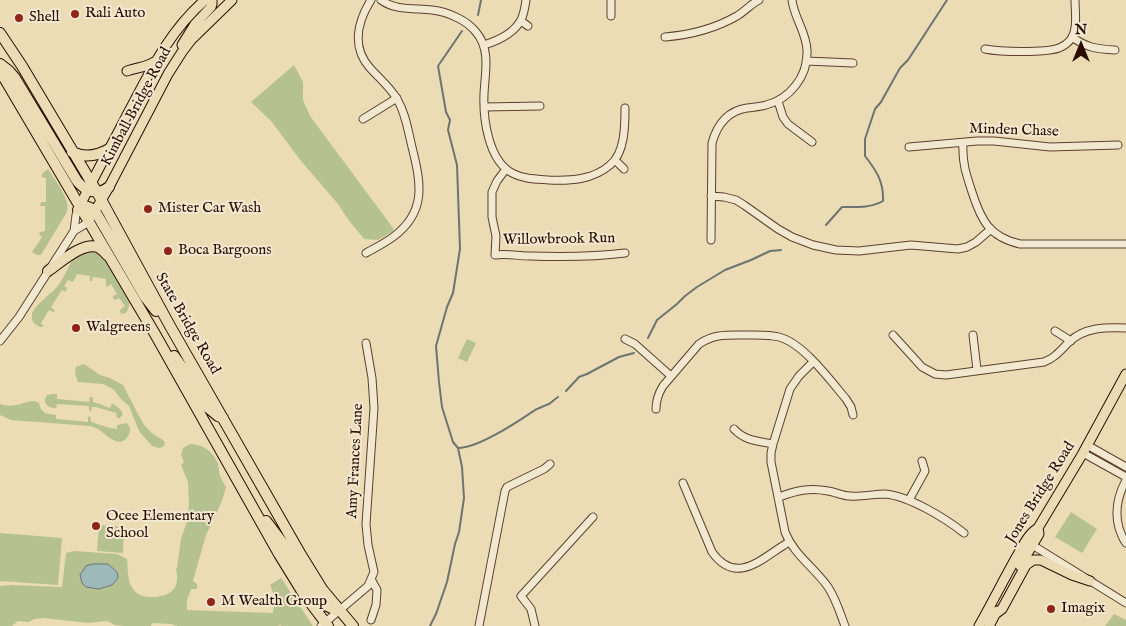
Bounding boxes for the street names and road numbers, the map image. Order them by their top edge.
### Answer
street label: Kimball Bridge Road [98,45,176,169]
street label: Minden Chase [969,120,1059,142]
street label: Willowbrook Run [503,230,615,250]
street label: State Bridge Road [151,270,223,378]
street label: Amy Frances Lane [344,403,368,519]
street label: Jones Bridge Road [1002,439,1080,547]

